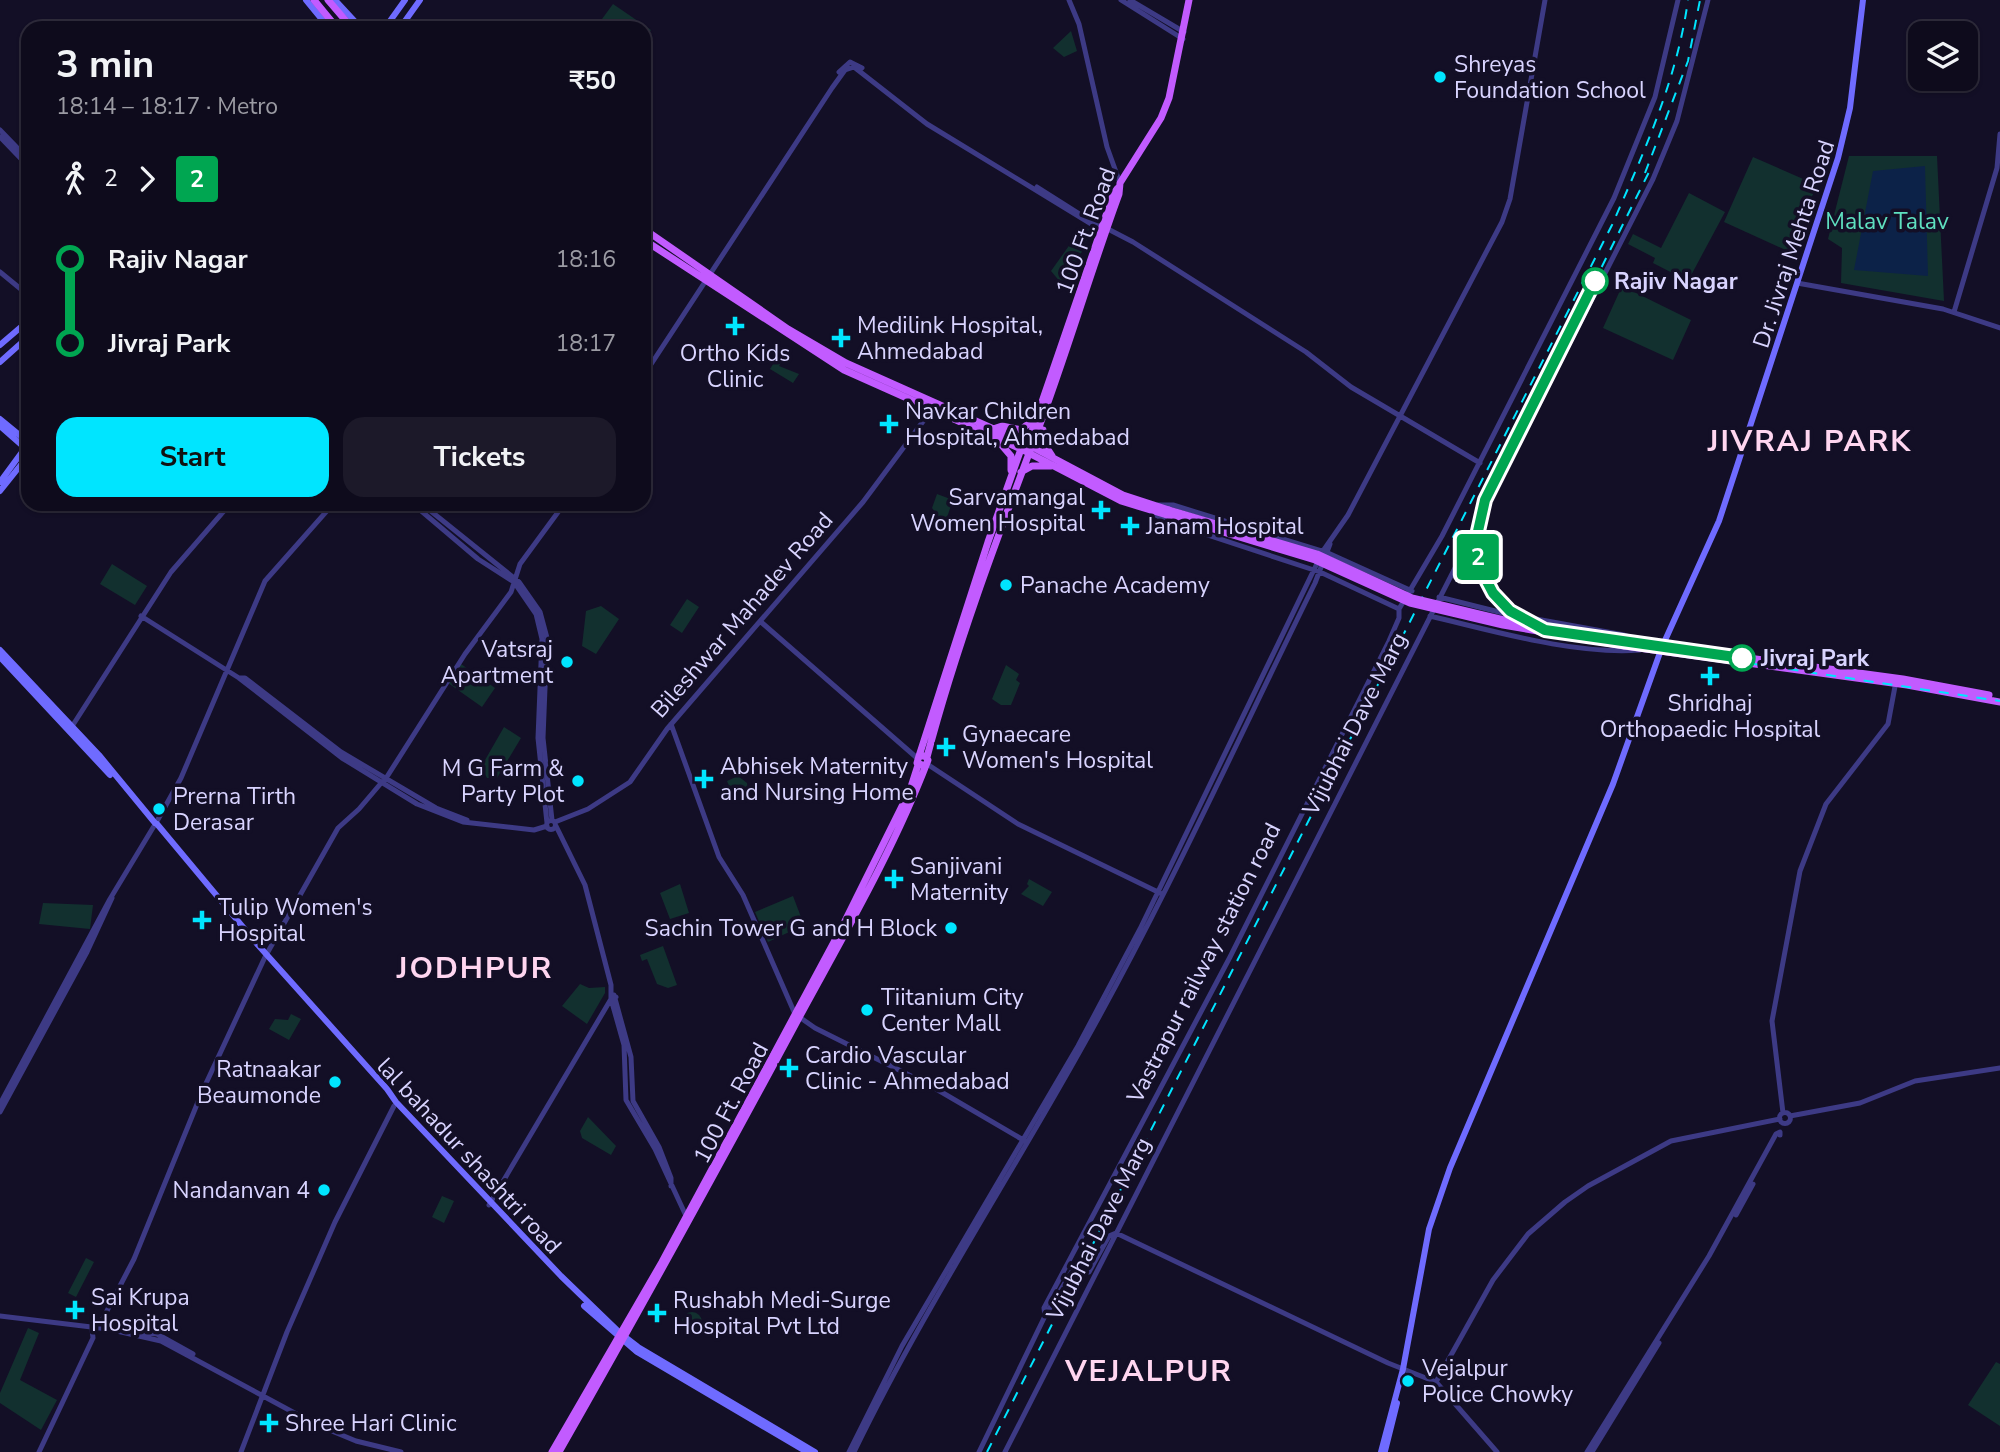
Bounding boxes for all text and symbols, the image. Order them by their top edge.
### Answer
map controls [1908,21,1978,91]
button: layers [1908,21,1978,91]
text: 3 min [56,39,154,90]
place label: Shreyas Foundation School [1454,49,1646,106]
text: ₹50 [569,63,616,98]
marker: Shreyas Foundation School [1432,69,1448,85]
text: 18:14 – 18:17 · Metro [56,91,278,122]
street label: Dr. Jivraj Mehta Road [1746,136,1842,352]
icon: walk [56,160,94,198]
icon: forward [128,160,166,198]
text: 2 [104,163,118,194]
text: 2 [190,163,204,195]
street label: 100 Ft. Road [1049,163,1123,299]
park label: Malav Talav [1825,206,1949,237]
text: Rajiv Nagar [108,242,248,277]
text: 18:16 [556,244,616,275]
place label: Rajiv Nagar [1614,266,1738,297]
marker: Rajiv Nagar [1582,268,1608,294]
place label: Medilink Hospital, Ahmedabad [857,310,1043,367]
marker: Ortho Kids Clinic [725,316,745,336]
text: Jivraj Park [108,326,230,361]
text: 18:17 [556,328,616,359]
marker: Medilink Hospital, Ahmedabad [831,328,851,348]
place label: Ortho Kids Clinic [680,338,790,395]
place label: Navkar Children Hospital, Ahmedabad [905,396,1130,453]
marker: Navkar Children Hospital, Ahmedabad [879,414,899,434]
button: Start [56,417,329,497]
button: Tickets [343,417,616,497]
district label: JIVRAJ PARK [1707,421,1912,462]
place label: Sarvamangal Women Hospital [910,482,1085,539]
marker: Sarvamangal Women Hospital [1091,500,1111,520]
street label: Bileshwar Mahadev Road [644,506,840,724]
place label: Janam Hospital [1145,511,1304,542]
marker: Janam Hospital [1120,516,1140,536]
line badge: 2 [1455,534,1501,580]
text: 2 [1471,541,1485,573]
place label: Panache Academy [1020,570,1210,601]
marker: Panache Academy [998,577,1014,593]
street label: Vijubhai Dave Marg [1295,627,1415,822]
place label: Vatsraj Apartment [441,634,554,691]
place label: Jivraj Park [1760,643,1870,674]
marker: Jivraj Park [1729,645,1755,671]
marker: Vatsraj Apartment [559,654,575,670]
marker: Shridhaj Orthopaedic Hospital [1700,666,1720,686]
place label: Shridhaj Orthopaedic Hospital [1600,688,1821,745]
place label: Gynaecare Women's Hospital [962,719,1153,776]
marker: Gynaecare Women's Hospital [936,737,956,757]
place label: Abhisek Maternity and Nursing Home [720,751,914,808]
place label: M G Farm & Party Plot [442,753,565,810]
marker: Abhisek Maternity and Nursing Home [694,769,714,789]
marker: M G Farm & Party Plot [570,773,586,789]
place label: Prerna Tirth Derasar [173,781,296,838]
marker: Prerna Tirth Derasar [151,801,167,817]
street label: Vastrapur railway station road [1119,818,1288,1109]
place label: Sanjivani Maternity [910,851,1009,908]
marker: Sanjivani Maternity [884,869,904,889]
place label: Tulip Women's Hospital [218,892,372,949]
marker: Tulip Women's Hospital [192,910,212,930]
place label: Sachin Tower G and H Block [645,913,937,944]
marker: Sachin Tower G and H Block [943,920,959,936]
district label: JODHPUR [396,948,553,989]
place label: Tiitanium City Center Mall [881,982,1024,1039]
marker: Tiitanium City Center Mall [859,1002,875,1018]
street label: 100 Ft. Road [686,1037,776,1169]
place label: Cardio Vascular Clinic - Ahmedabad [805,1040,1010,1097]
street label: lal bahadur shashtri road [370,1051,568,1261]
place label: Ratnaakar Beaumonde [197,1054,322,1111]
marker: Cardio Vascular Clinic - Ahmedabad [779,1058,799,1078]
marker: Ratnaakar Beaumonde [327,1074,343,1090]
street label: Vijubhai Dave Marg [1039,1132,1159,1327]
place label: Nandanvan 4 [173,1175,310,1206]
marker: Nandanvan 4 [316,1182,332,1198]
place label: Sai Krupa Hospital [91,1282,190,1339]
place label: Rushabh Medi-Surge Hospital Pvt Ltd [673,1285,891,1342]
marker: Sai Krupa Hospital [65,1300,85,1320]
marker: Rushabh Medi-Surge Hospital Pvt Ltd [647,1303,667,1323]
district label: VEJALPUR [1064,1351,1233,1392]
place label: Vejalpur Police Chowky [1421,1353,1573,1410]
marker: Vejalpur Police Chowky [1400,1373,1416,1389]
place label: Shree Hari Clinic [285,1408,457,1439]
marker: Shree Hari Clinic [259,1413,279,1433]

